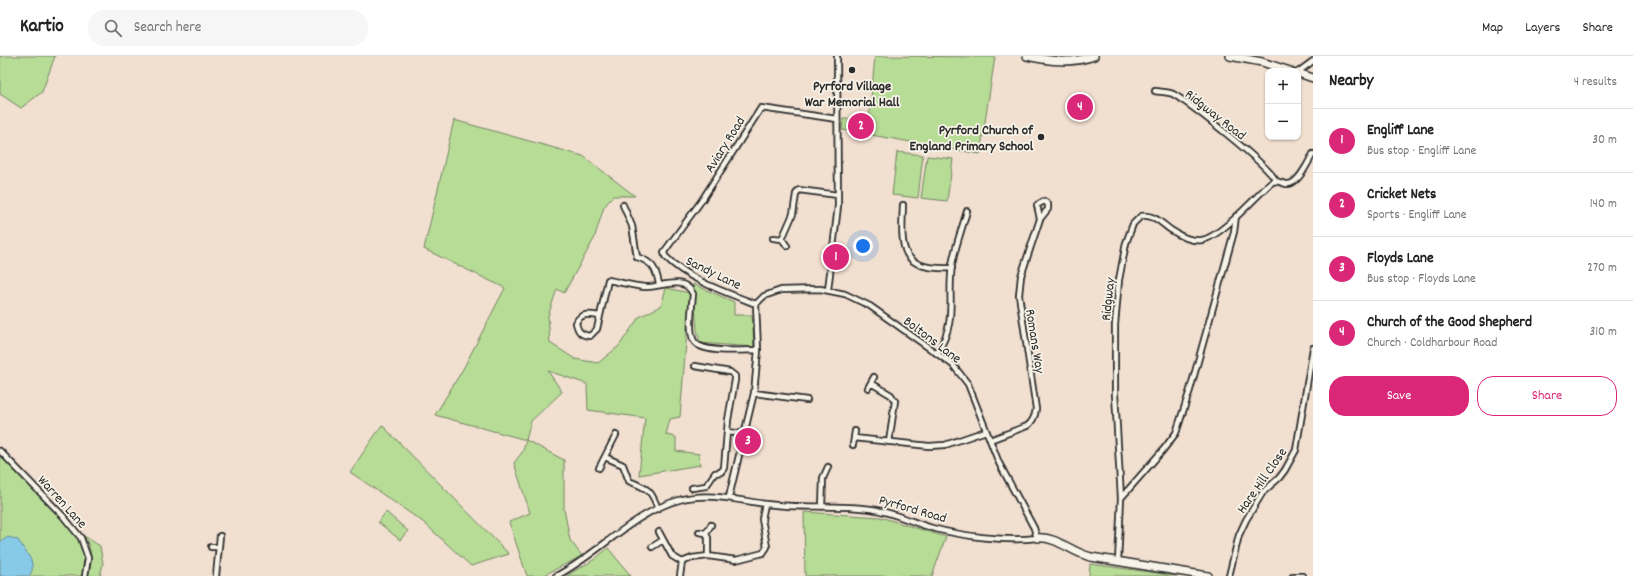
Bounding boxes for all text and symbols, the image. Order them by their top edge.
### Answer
search box [88,10,368,46]
text: Kartio [20,14,64,41]
icon: search [102,17,124,39]
text: Search here [134,17,201,39]
text: Map [1482,18,1503,38]
text: Layers [1525,18,1560,38]
text: Share [1582,18,1613,38]
marker: Pyrford Village War Memorial Hall [847,65,857,75]
map controls [1265,68,1301,140]
button: + [1265,68,1301,104]
text: Nearby [1329,70,1373,94]
text: 4 results [1574,73,1617,92]
place label: Pyrford Village War Memorial Hall [805,77,900,113]
street label: Ridgway Road [1180,85,1250,146]
pin: 4 [1067,92,1093,122]
button: − [1265,104,1301,140]
pin: 2 [848,111,874,141]
street label: Aviary Road [701,113,751,177]
text: Engliff Lane [1367,120,1434,142]
place label: Pyrford Church of England Primary School [910,121,1034,157]
text: 1 [1341,131,1343,150]
text: 30 m [1592,131,1617,150]
marker: Pyrford Church of England Primary School [1036,132,1046,142]
text: Bus stop · Engliff Lane [1367,142,1476,161]
text: Cricket Nets [1367,184,1436,206]
text: 2 [1339,195,1345,214]
text: 140 m [1590,195,1617,214]
text: Sports · Engliff Lane [1367,206,1467,225]
your location [853,236,873,256]
pin: 1 [823,242,849,272]
text: Floyds Lane [1367,248,1434,270]
street label: Sandy Lane [682,252,744,296]
text: 3 [1339,259,1345,278]
text: 270 m [1587,259,1617,278]
text: Bus stop · Floyds Lane [1367,270,1476,289]
street label: Ridgway [1097,276,1121,322]
street label: Romans Way [1019,308,1049,375]
street label: Boltons Lane [899,312,965,369]
text: Church of the Good Shepherd [1367,312,1532,334]
text: 4 [1339,323,1345,342]
text: 310 m [1589,323,1617,342]
text: Church · Coldharbour Road [1367,334,1497,353]
button: Save [1329,376,1469,416]
button: Share [1477,376,1617,416]
pin: 3 [735,426,761,456]
street label: Hare Hill Close [1233,444,1293,518]
street label: Warren Lane [32,471,91,533]
street label: Pyrford Road [876,491,949,529]

